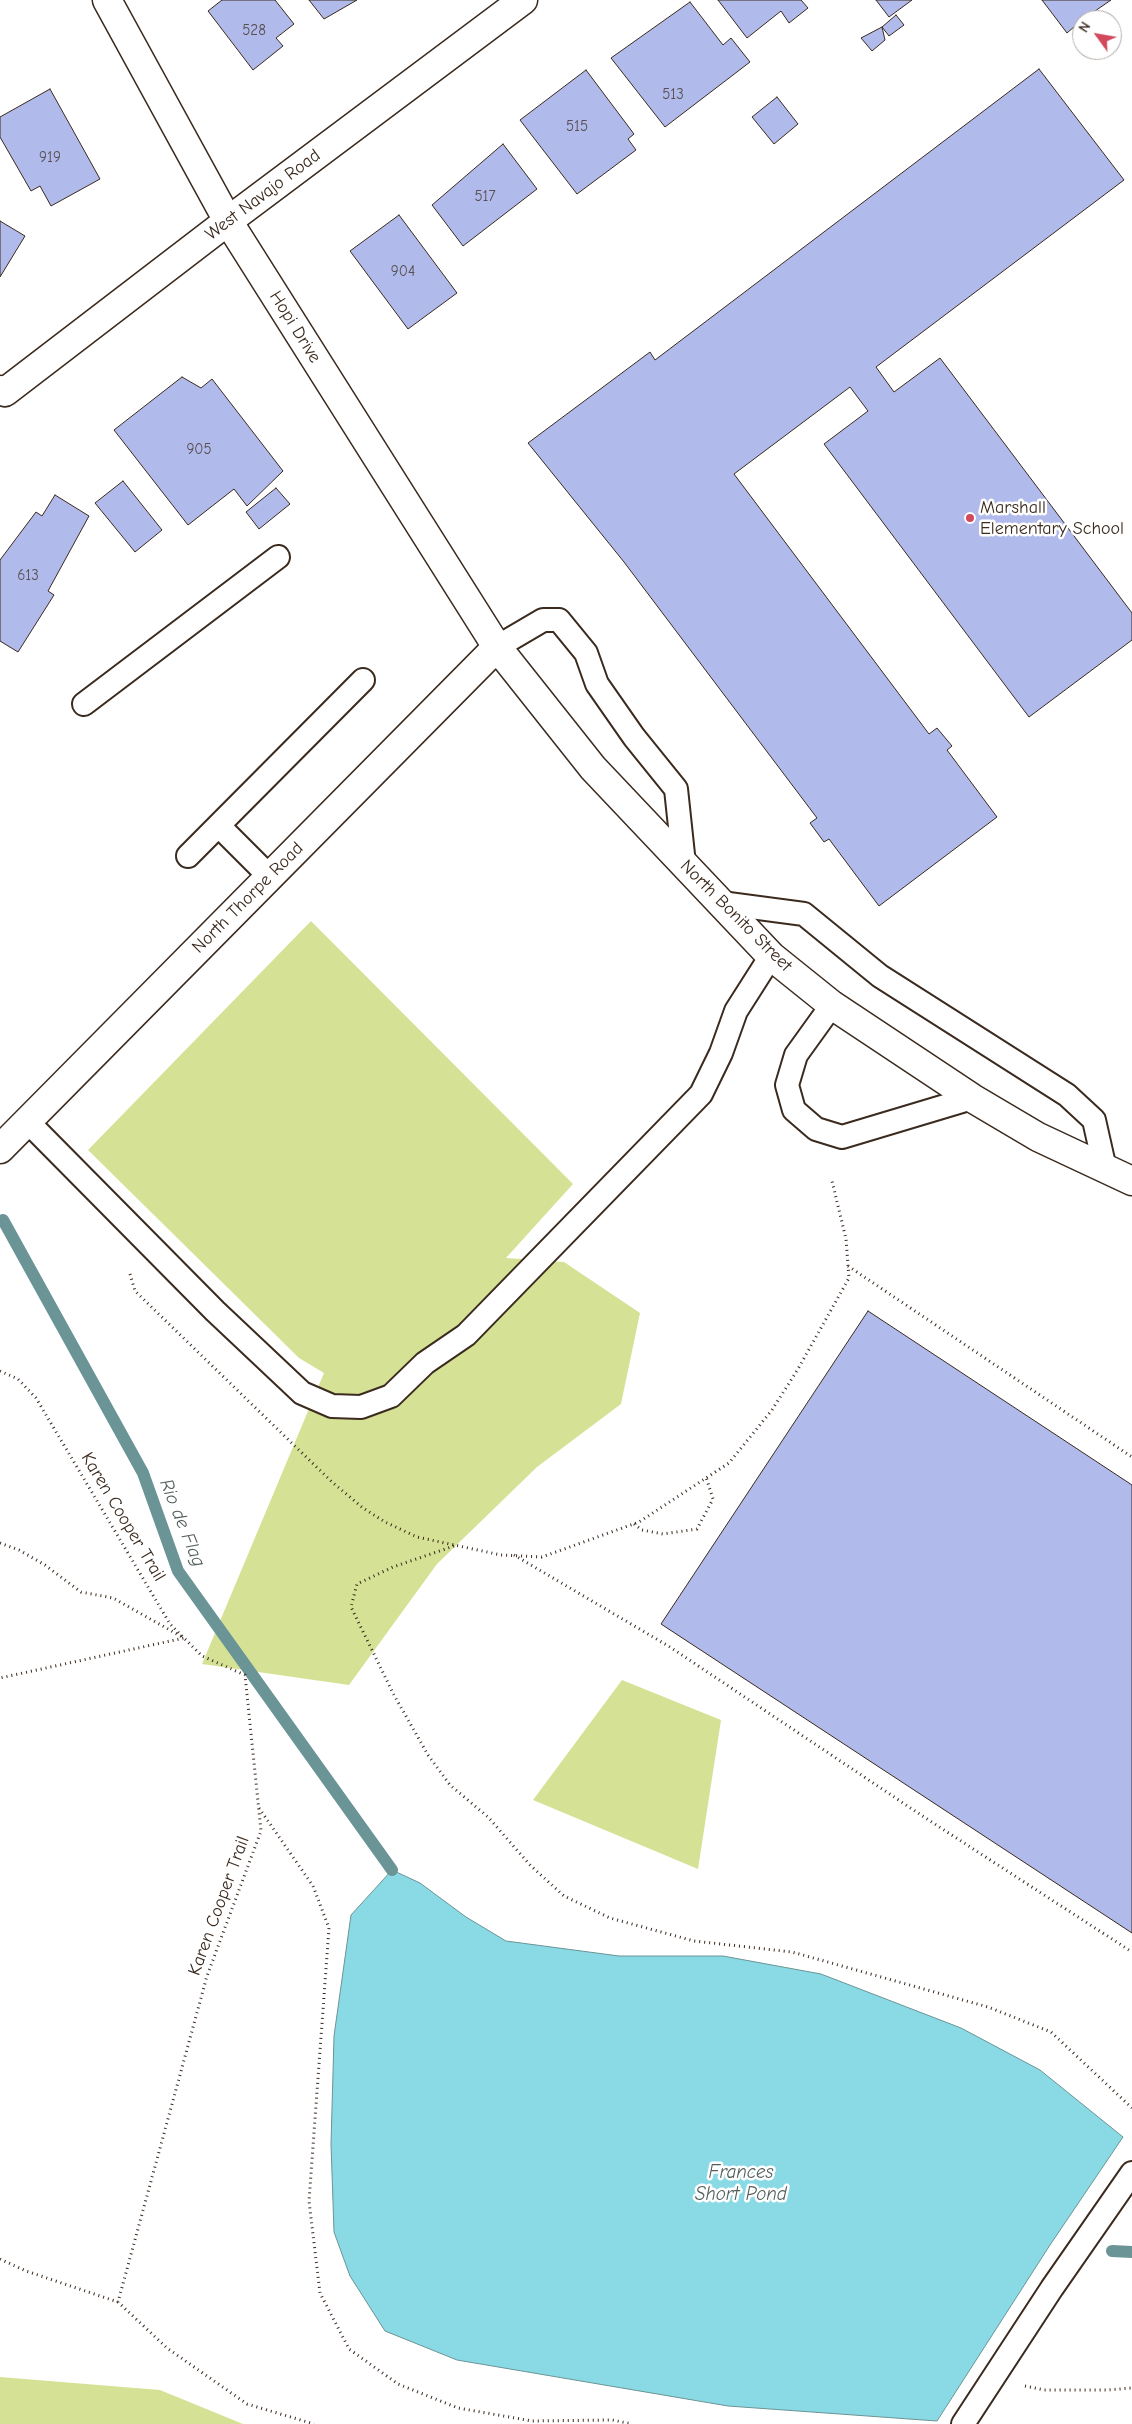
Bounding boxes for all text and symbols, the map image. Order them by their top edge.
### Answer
north arrow [1072,10,1122,60]
text: N [1075,19,1094,36]
house number: 528 [242,22,266,40]
house number: 513 [662,86,684,104]
house number: 515 [566,118,588,136]
street label: West Navajo Road [201,145,325,245]
house number: 919 [39,149,61,167]
house number: 517 [474,188,496,206]
house number: 904 [391,263,415,281]
street label: Hopi Drive [264,287,326,367]
house number: 905 [186,441,212,459]
place label: Marshall Elementary School [980,497,1124,540]
marker: Marshall Elementary School [964,512,976,524]
house number: 613 [17,567,39,585]
street label: North Thorpe Road [188,838,308,958]
street label: North Bonito Street [676,856,796,976]
street label: Karen Cooper Trail [76,1449,170,1585]
water label: Rio de Flag [154,1476,210,1570]
street label: Karen Cooper Trail [184,1833,254,1979]
water label: Frances Short Pond [695,2162,787,2206]

